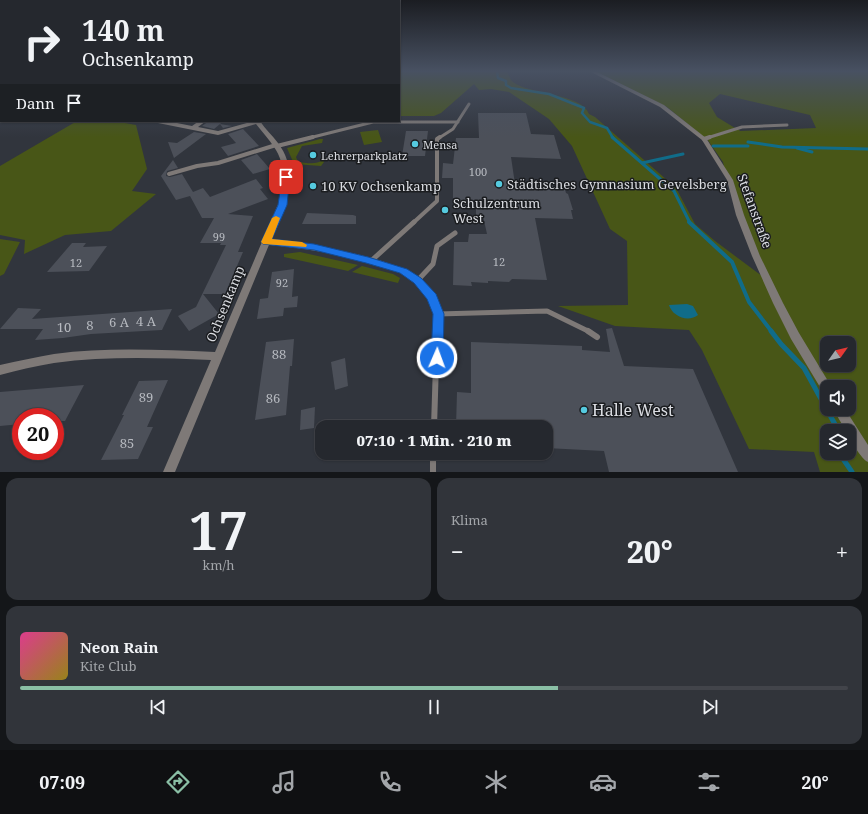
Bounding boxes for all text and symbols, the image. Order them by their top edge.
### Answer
text: 140 m [82,11,164,49]
icon: right [16,16,68,68]
text: Ochsenkamp [82,47,194,71]
icon: arrive [63,92,85,114]
text: Dann [16,93,55,113]
place label: Mensa [423,137,457,152]
marker: Mensa [410,139,420,149]
place label: Lehrerparkplatz [321,148,407,163]
marker: Lehrerparkplatz [308,150,318,160]
pin [269,160,303,194]
house number: 100 [469,164,487,179]
icon: arrive [275,166,297,188]
street label: Stefanstraße [733,171,777,251]
place label: Städtisches Gymnasium Gevelsberg [507,175,727,193]
place label: 10 KV Ochsenkamp [321,177,441,195]
marker: Städtisches Gymnasium Gevelsberg [494,179,504,189]
marker: 10 KV Ochsenkamp [308,181,318,191]
place label: Schulzentrum West [453,194,540,227]
marker: Schulzentrum West [440,205,450,215]
house number: 99 [213,229,225,244]
house number: 12 [493,254,505,269]
house number: 12 [70,255,82,270]
street label: Ochsenkamp [202,263,248,345]
house number: 92 [276,275,288,290]
house number: 4 A [136,312,157,330]
house number: 6 A [109,313,130,331]
house number: 8 [86,316,94,334]
house number: 10 [57,318,71,336]
north arrow [820,336,856,372]
map controls [820,336,856,460]
position arrow [416,337,458,379]
house number: 88 [272,345,286,363]
button: sound [820,380,856,416]
house number: 89 [139,388,153,406]
house number: 86 [266,389,280,407]
place label: Halle West [592,399,674,421]
marker: Halle West [579,405,589,415]
speed limit sign: 20 [12,408,64,460]
button: layers [820,424,856,460]
text: 07:10 · 1 Min. · 210 m [356,430,512,450]
house number: 85 [120,434,134,452]
text: 17 [189,494,248,565]
text: Klima [451,511,488,529]
text: 20° [627,531,673,572]
text: − [451,536,464,566]
text: + [836,536,848,566]
text: km/h [203,556,234,574]
text: Neon Rain [80,637,158,657]
text: Kite Club [80,657,136,675]
icon: previous [147,696,169,718]
icon: pause [423,696,445,718]
icon: next [699,696,721,718]
icon: directions [164,768,192,796]
icon: music [270,768,298,796]
icon: phone [376,768,404,796]
icon: climate [482,768,510,796]
icon: car [589,768,617,796]
icon: filters [695,768,723,796]
text: 07:09 [39,770,85,794]
text: 20° [801,770,829,794]

